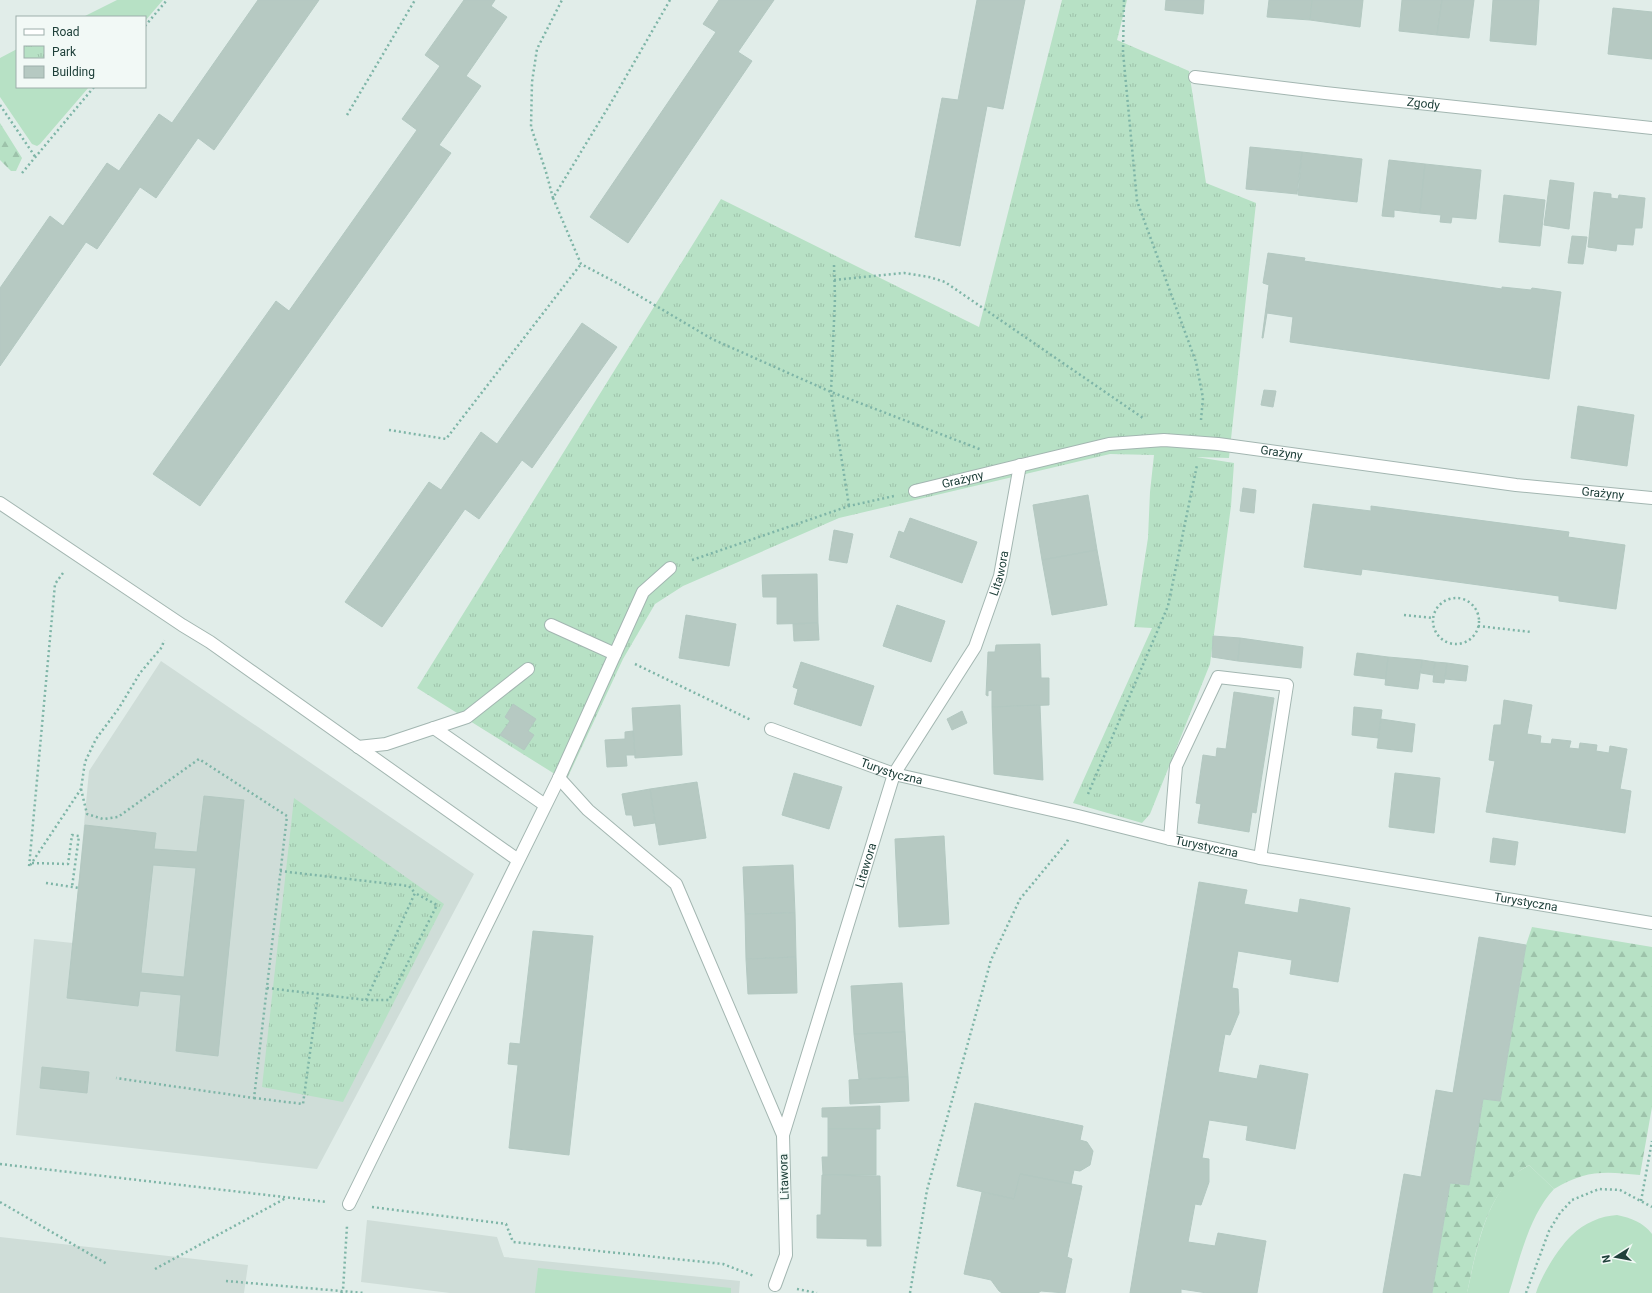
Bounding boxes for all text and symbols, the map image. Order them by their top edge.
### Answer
legend [16,16,146,88]
text: Road [52,25,80,39]
text: Park [52,45,77,59]
text: Building [52,65,95,79]
street label: Zgody [1406,95,1441,112]
street label: Grażyny [1259,443,1304,463]
street label: Grażyny [940,468,985,491]
street label: Grażyny [1581,484,1625,502]
street label: Litawora [987,550,1011,598]
street label: Turystyczna [859,755,924,787]
street label: Turystyczna [1174,833,1240,860]
street label: Litawora [852,841,879,890]
street label: Turystyczna [1493,890,1559,914]
street label: Litawora [776,1154,792,1200]
north arrow [1596,1237,1636,1277]
text: N [1600,1254,1614,1264]

